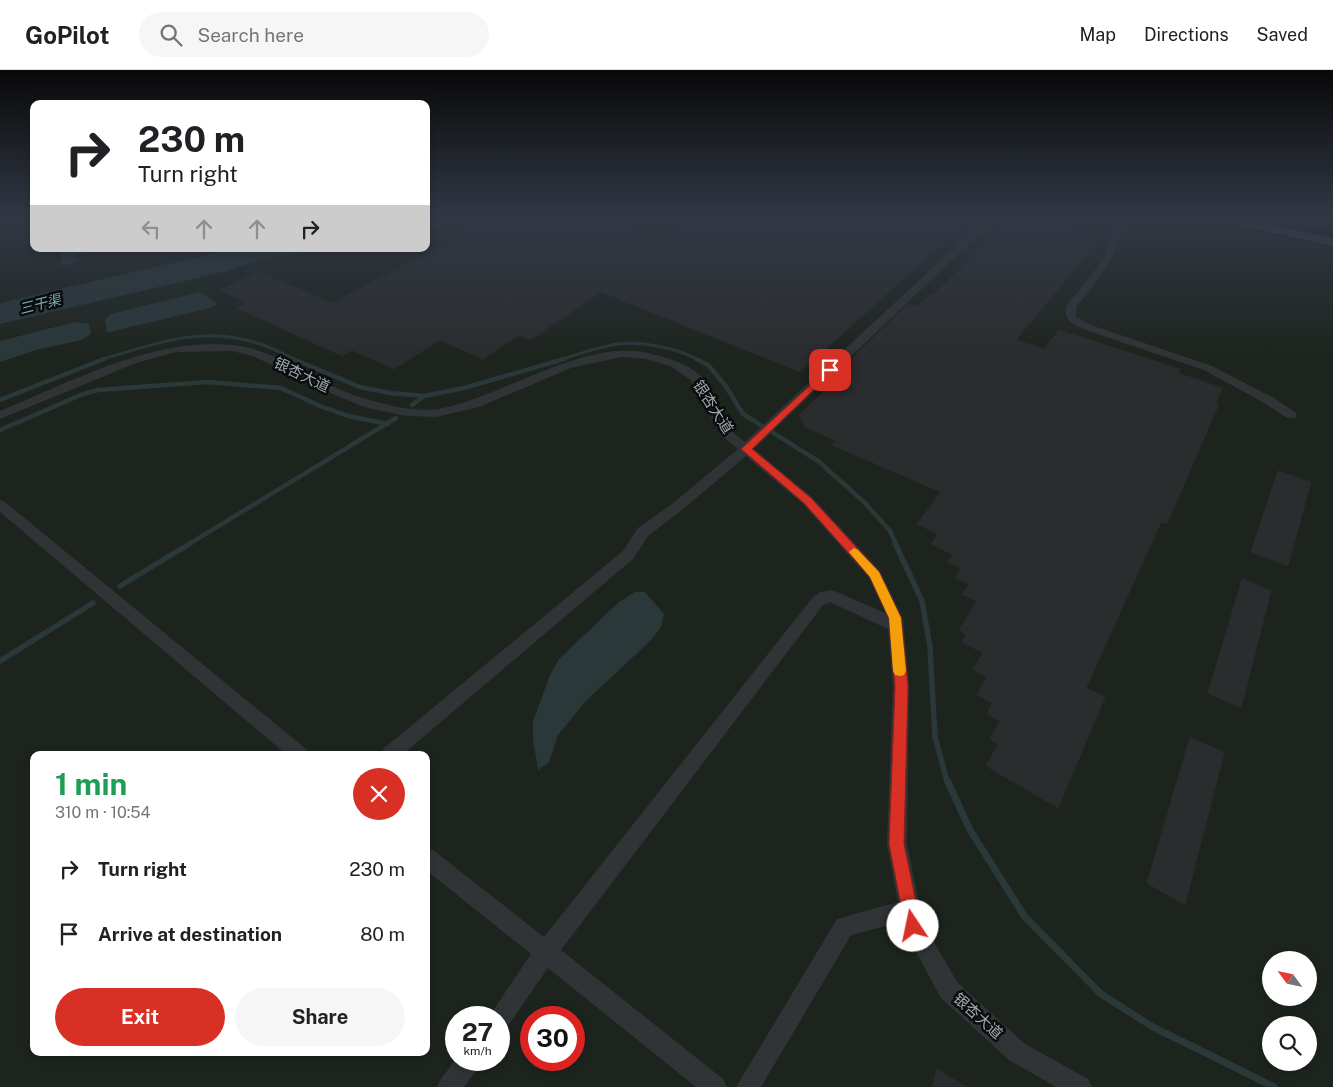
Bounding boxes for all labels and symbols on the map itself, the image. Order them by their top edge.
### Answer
water label: 三干渠 [18,291,64,317]
pin [809,349,851,391]
street label: 银杏大道 [272,354,333,395]
street label: 银杏大道 [690,377,737,437]
position arrow [886,899,938,951]
north arrow [1262,951,1318,1006]
street label: 银杏大道 [950,989,1006,1042]
speed limit sign: 30 [520,1006,585,1071]

